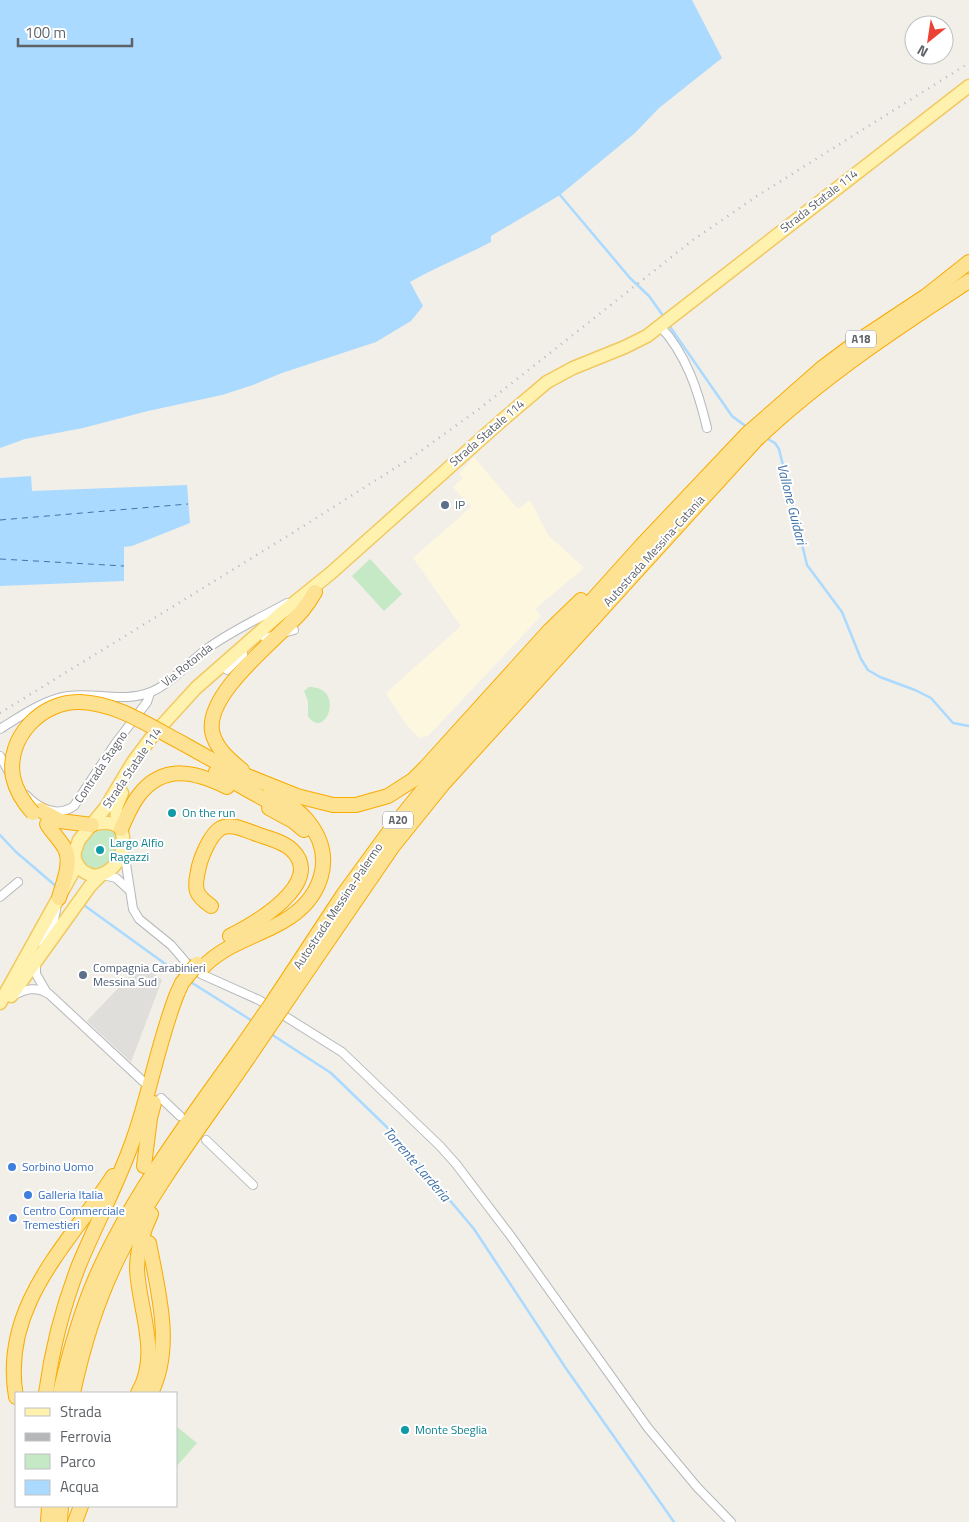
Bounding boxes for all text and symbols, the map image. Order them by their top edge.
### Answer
scale bar [18,15,131,47]
north arrow [904,15,954,65]
text: 100 m [25,21,66,44]
text: N [913,40,932,63]
street label: Strada Statale 114 [776,164,862,237]
road number: A18 [846,330,876,348]
street label: Strada Statale 114 [445,394,529,471]
water label: Vallone Guidari [772,461,813,549]
street label: Autostrada Messina-Catania [598,491,709,611]
place label: IP [455,495,465,514]
marker: IP [439,499,451,511]
street label: Via Rotonda [157,638,216,691]
street label: Strada Statale 114 [97,723,166,812]
street label: Contrada Stagno [69,727,132,807]
place label: On the run [182,803,235,822]
marker: On the run [166,807,178,819]
road number: A20 [383,812,413,828]
place label: Largo Alfio Ragazzi [110,833,164,866]
street label: Autostrada Messina-Palermo [288,839,387,973]
marker: Largo Alfio Ragazzi [94,844,106,856]
place label: Compagnia Carabinieri Messina Sud [93,958,206,991]
marker: Compagnia Carabinieri Messina Sud [77,969,89,981]
water label: Torrente Larderia [379,1122,457,1207]
place label: Sorbino Uomo [22,1157,94,1176]
marker: Sorbino Uomo [6,1161,18,1173]
place label: Galleria Italia [38,1185,103,1204]
marker: Galleria Italia [22,1189,34,1201]
place label: Centro Commerciale Tremestieri [23,1201,125,1234]
marker: Centro Commerciale Tremestieri [7,1212,19,1224]
legend [15,1392,178,1507]
text: Strada [60,1400,102,1423]
place label: Monte Sbeglia [415,1420,487,1439]
marker: Monte Sbeglia [399,1424,411,1436]
text: Ferrovia [60,1425,112,1448]
text: Parco [60,1450,96,1473]
text: Acqua [60,1475,99,1498]

